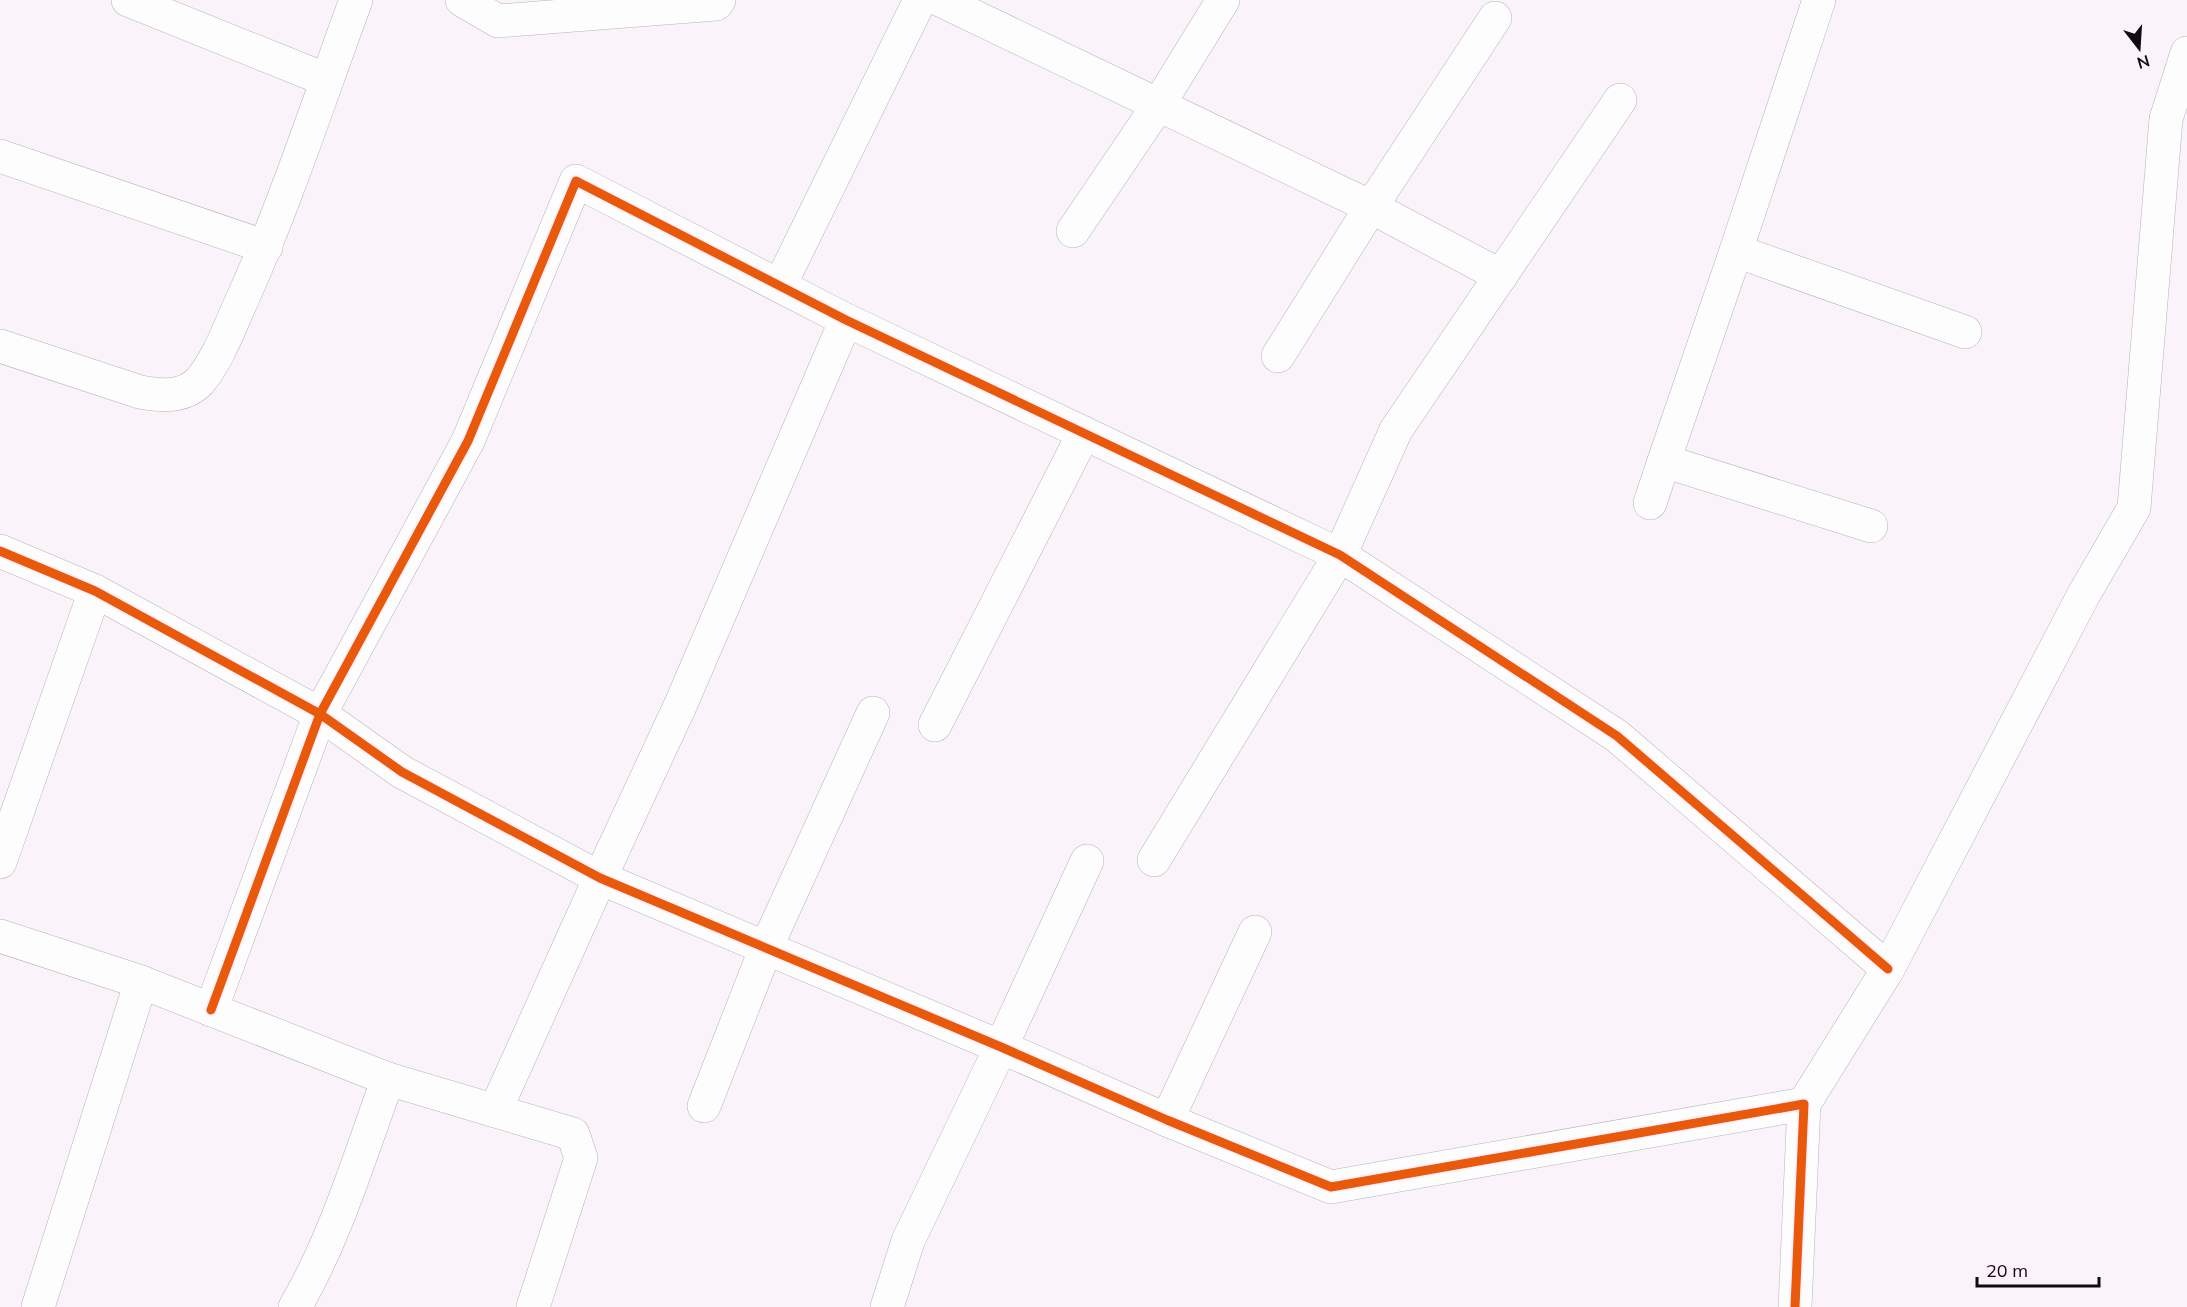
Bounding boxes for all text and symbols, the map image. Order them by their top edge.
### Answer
north arrow [2109,18,2169,78]
text: N [2135,51,2152,74]
scale bar [1977,1250,2098,1288]
text: 20 m [1986,1259,2028,1282]

